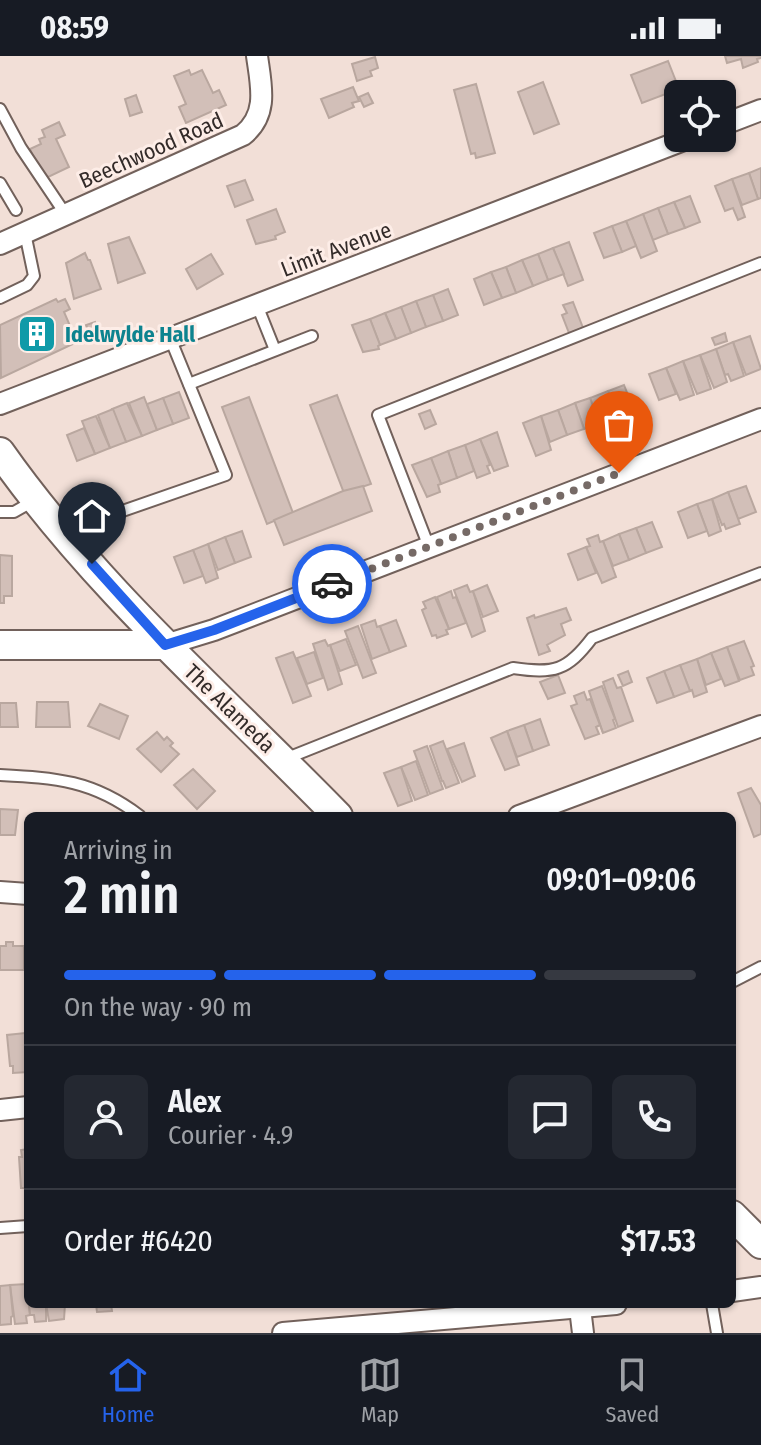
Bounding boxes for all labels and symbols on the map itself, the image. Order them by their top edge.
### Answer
street label: Beechwood Road [75,107,227,194]
street label: Limit Avenue [277,216,395,283]
building icon: Idelwylde Hall [16,313,58,355]
place label: Idelwylde Hall [65,321,196,348]
pin [585,391,653,473]
pin [58,482,126,564]
courier [292,544,372,624]
street label: The Alameda [178,658,281,758]

